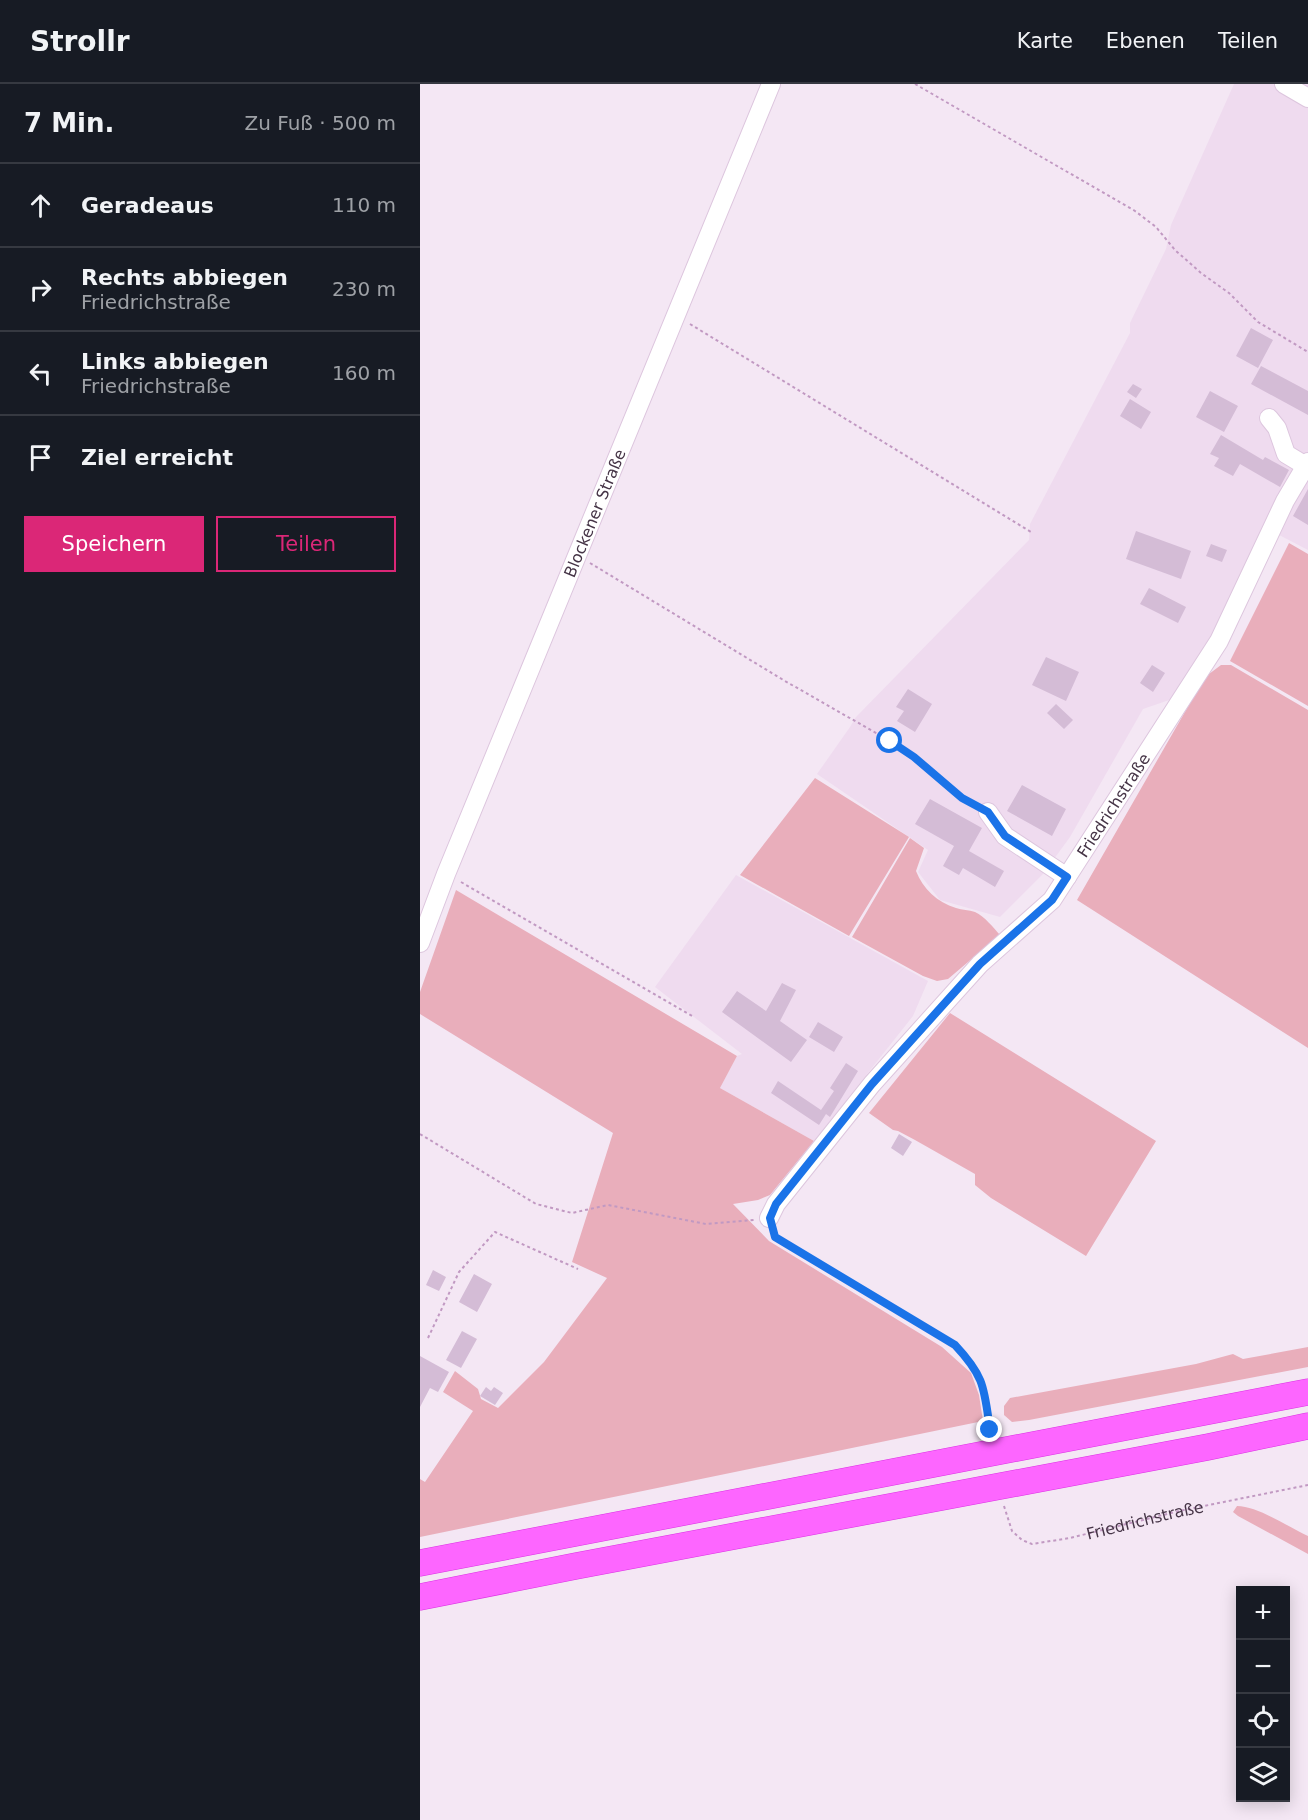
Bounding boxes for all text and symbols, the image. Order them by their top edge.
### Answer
text: Strollr [30,25,130,58]
text: Karte [1017,29,1073,53]
text: Ebenen [1106,29,1185,53]
text: Teilen [1218,29,1278,53]
text: 7 Min. [24,108,114,138]
text: Zu Fuß · 500 m [244,111,396,135]
icon: ahead [24,189,57,222]
text: Geradeaus [81,193,214,218]
text: 110 m [332,193,396,217]
text: Rechts abbiegen [81,265,288,290]
icon: right [24,273,57,306]
text: 230 m [332,277,396,301]
text: Friedrichstraße [81,290,231,314]
text: Links abbiegen [81,349,269,374]
icon: left [24,357,57,390]
text: 160 m [332,361,396,385]
text: Friedrichstraße [81,374,231,398]
icon: arrive [24,441,57,474]
text: Ziel erreicht [81,445,233,470]
street label: Blockener Straße [560,446,629,580]
button: Speichern [24,516,204,572]
button: Teilen [216,516,396,572]
route start [876,727,902,753]
street label: Friedrichstraße [1073,750,1154,861]
route end [976,1416,1002,1442]
street label: Friedrichstraße [1084,1497,1205,1543]
map controls [1236,1586,1290,1802]
button: + [1236,1586,1290,1640]
button: − [1236,1640,1290,1694]
button: locate [1236,1694,1290,1748]
button: layers [1236,1748,1290,1802]

